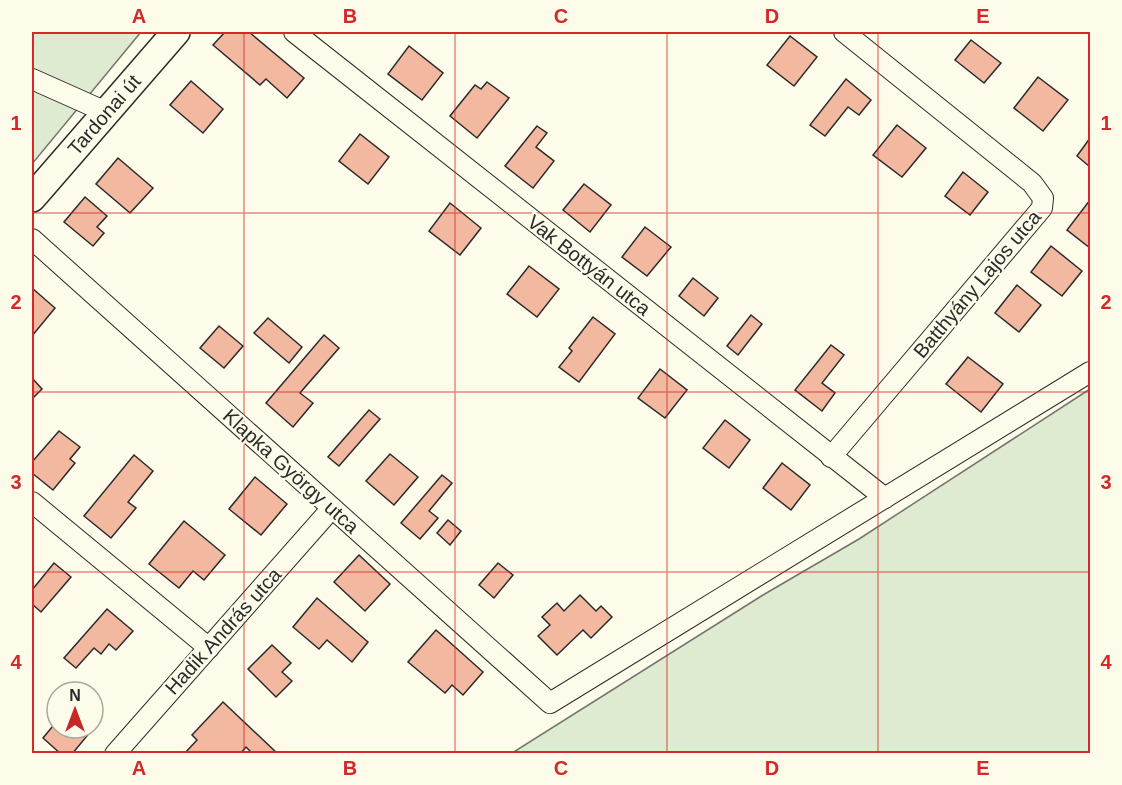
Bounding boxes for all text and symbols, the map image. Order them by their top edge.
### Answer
text: A [132,5,146,27]
text: B [343,5,357,27]
text: C [554,5,568,27]
text: D [765,5,779,27]
text: E [976,5,990,27]
street label: Tardonai út [63,70,145,160]
text: 1 [10,112,22,134]
text: 1 [1100,112,1112,134]
street label: Batthyány Lajos utca [909,205,1046,362]
street label: Vak Bottyán utca [523,210,655,320]
text: 2 [10,291,22,313]
text: 2 [1100,291,1112,313]
street label: Klapka György utca [219,404,364,538]
text: 3 [10,471,22,493]
text: 3 [1100,471,1112,493]
street label: Hadik András utca [161,563,286,699]
text: 4 [10,651,22,673]
text: 4 [1100,651,1112,673]
north arrow [45,680,105,740]
text: N [69,687,81,704]
text: A [132,757,146,779]
text: B [343,757,357,779]
text: C [554,757,568,779]
text: D [765,757,779,779]
text: E [976,757,990,779]

